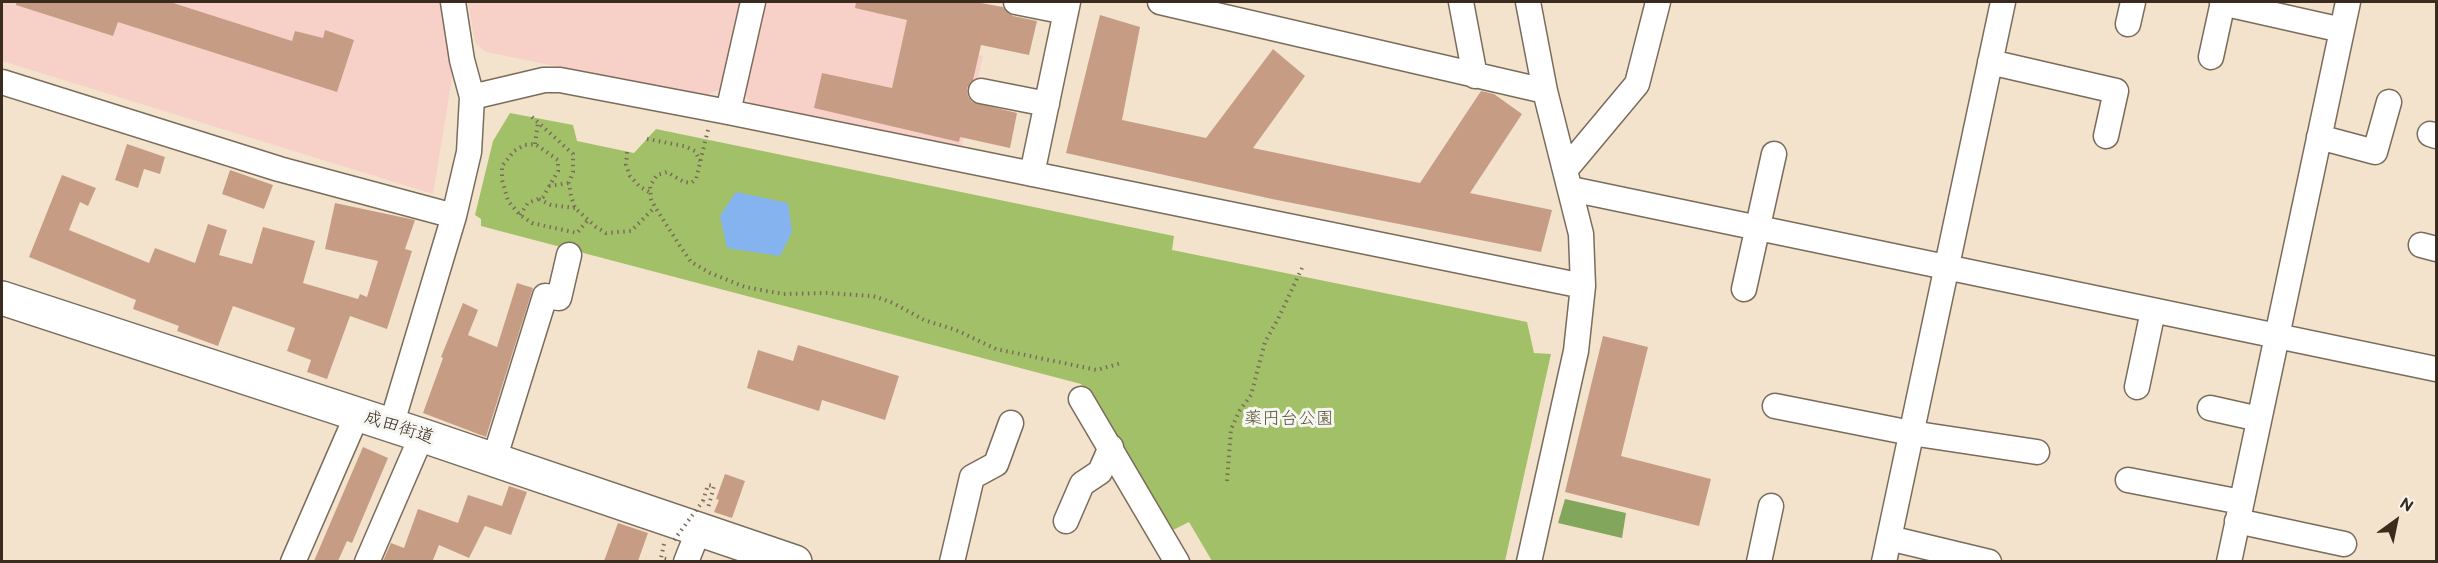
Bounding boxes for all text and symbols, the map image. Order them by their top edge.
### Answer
street label: 成田街道 [361,407,437,449]
park label: 薬円台公園 [1244,408,1334,430]
north arrow [2366,491,2426,551]
text: N [2396,494,2416,517]

